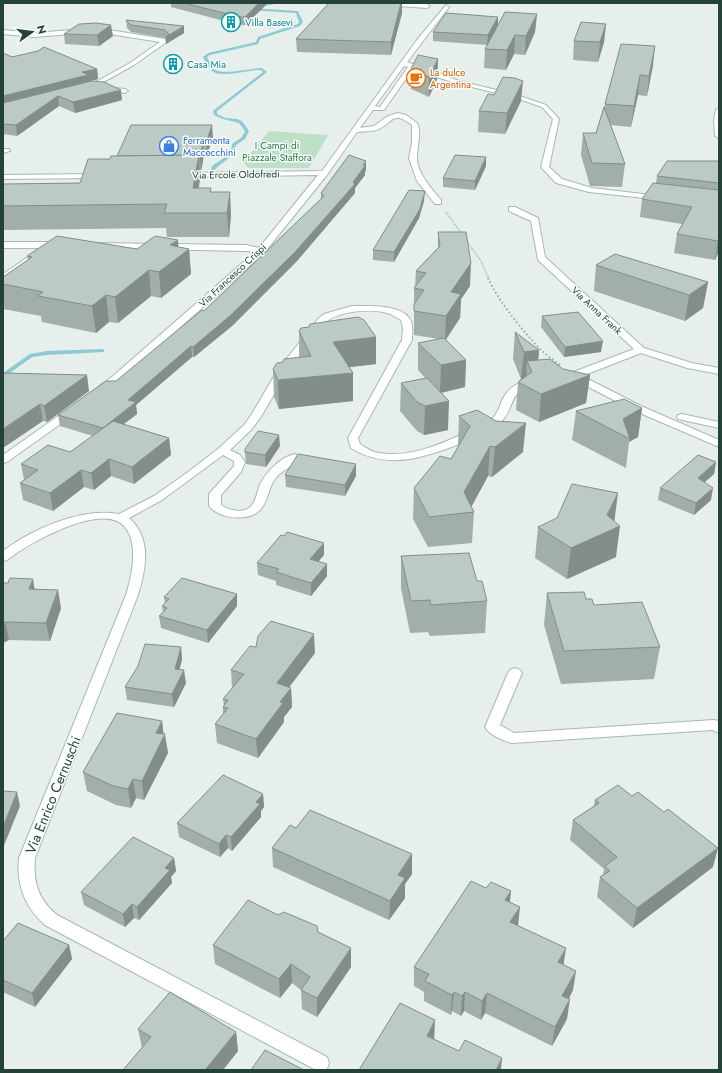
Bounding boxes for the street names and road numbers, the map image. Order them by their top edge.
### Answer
street label: Via Ercole Oldofredi [192,166,280,183]
street label: Via Francesco Crispi [195,240,270,311]
street label: Via Anna Frank [568,283,626,338]
street label: Via Enrico Cernuschi [20,733,86,857]

